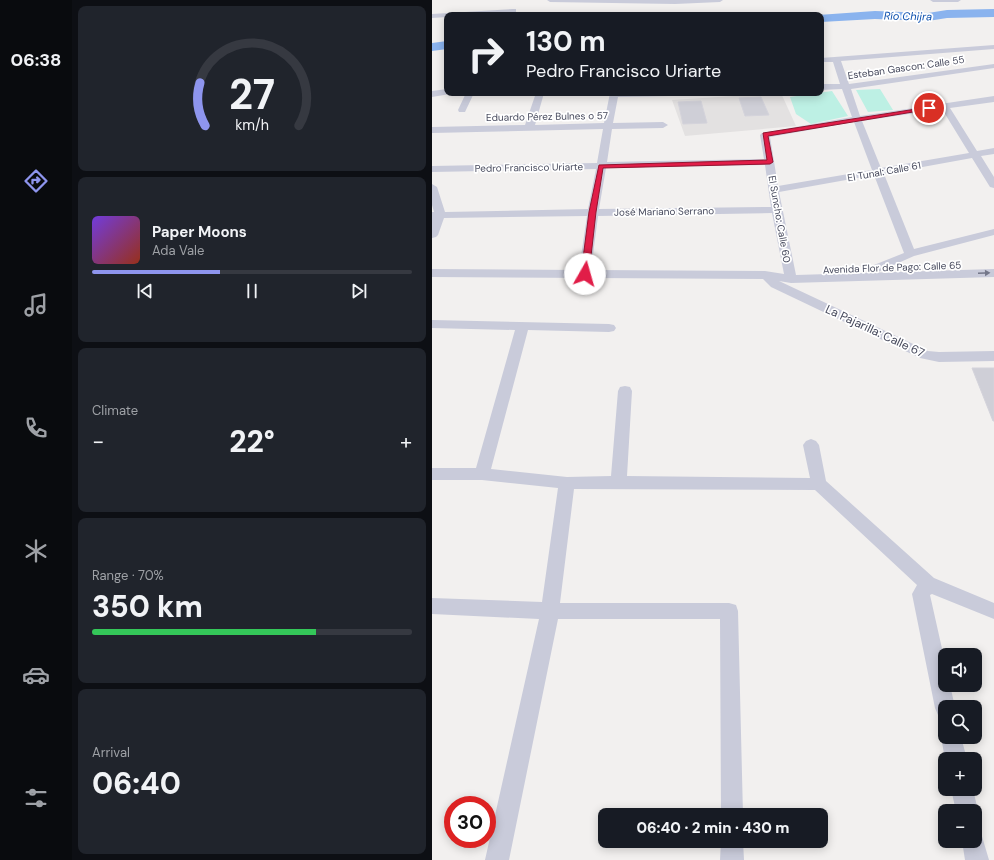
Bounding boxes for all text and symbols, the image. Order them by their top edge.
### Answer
water label: Río Chijra [884,9,932,23]
text: 130 m [526,23,606,60]
icon: right [460,28,512,80]
text: 06:38 [11,48,61,72]
street label: Esteban Gascon: Calle 55 [847,53,965,82]
text: Pedro Francisco Uriarte [526,59,721,83]
text: 27 [229,68,275,122]
pin [912,91,946,125]
icon: arrive [918,97,940,119]
street label: Eduardo Pérez Bulnes o 57 [486,109,608,124]
text: km/h [235,116,269,134]
street label: El Tunal: Calle 61 [846,159,922,184]
street label: Pedro Francisco Uriarte [475,160,584,175]
icon: directions [22,167,50,195]
street label: El Suncho: Calle 60 [765,174,794,264]
street label: José Mariano Serrano [614,204,714,219]
text: Paper Moons [152,222,247,242]
text: Ada Vale [152,242,204,259]
position arrow [564,253,606,295]
street label: Avenida Flor de Pago: Calle 65 [823,259,961,276]
one-way arrow [978,270,991,276]
icon: previous [134,280,156,302]
icon: pause [241,280,263,302]
icon: next [348,280,370,302]
icon: music [22,291,50,319]
street label: La Pajarilla: Calle 67 [823,301,927,361]
text: Climate [92,402,138,419]
icon: phone [22,414,50,442]
text: 22° [229,422,275,461]
text: − [92,427,104,456]
text: + [400,427,412,456]
icon: climate [22,537,50,565]
text: Range · 70% [92,567,164,584]
text: 350 km [92,587,203,626]
map controls [938,648,982,848]
button: sound [938,648,982,692]
icon: car [22,661,50,689]
button: search [938,700,982,744]
text: Arrival [92,744,130,761]
button: + [938,752,982,796]
text: 06:40 [92,764,181,803]
icon: filters [22,784,50,812]
speed limit sign: 30 [444,796,496,848]
button: − [938,804,982,848]
text: 06:40 · 2 min · 430 m [636,818,790,838]

